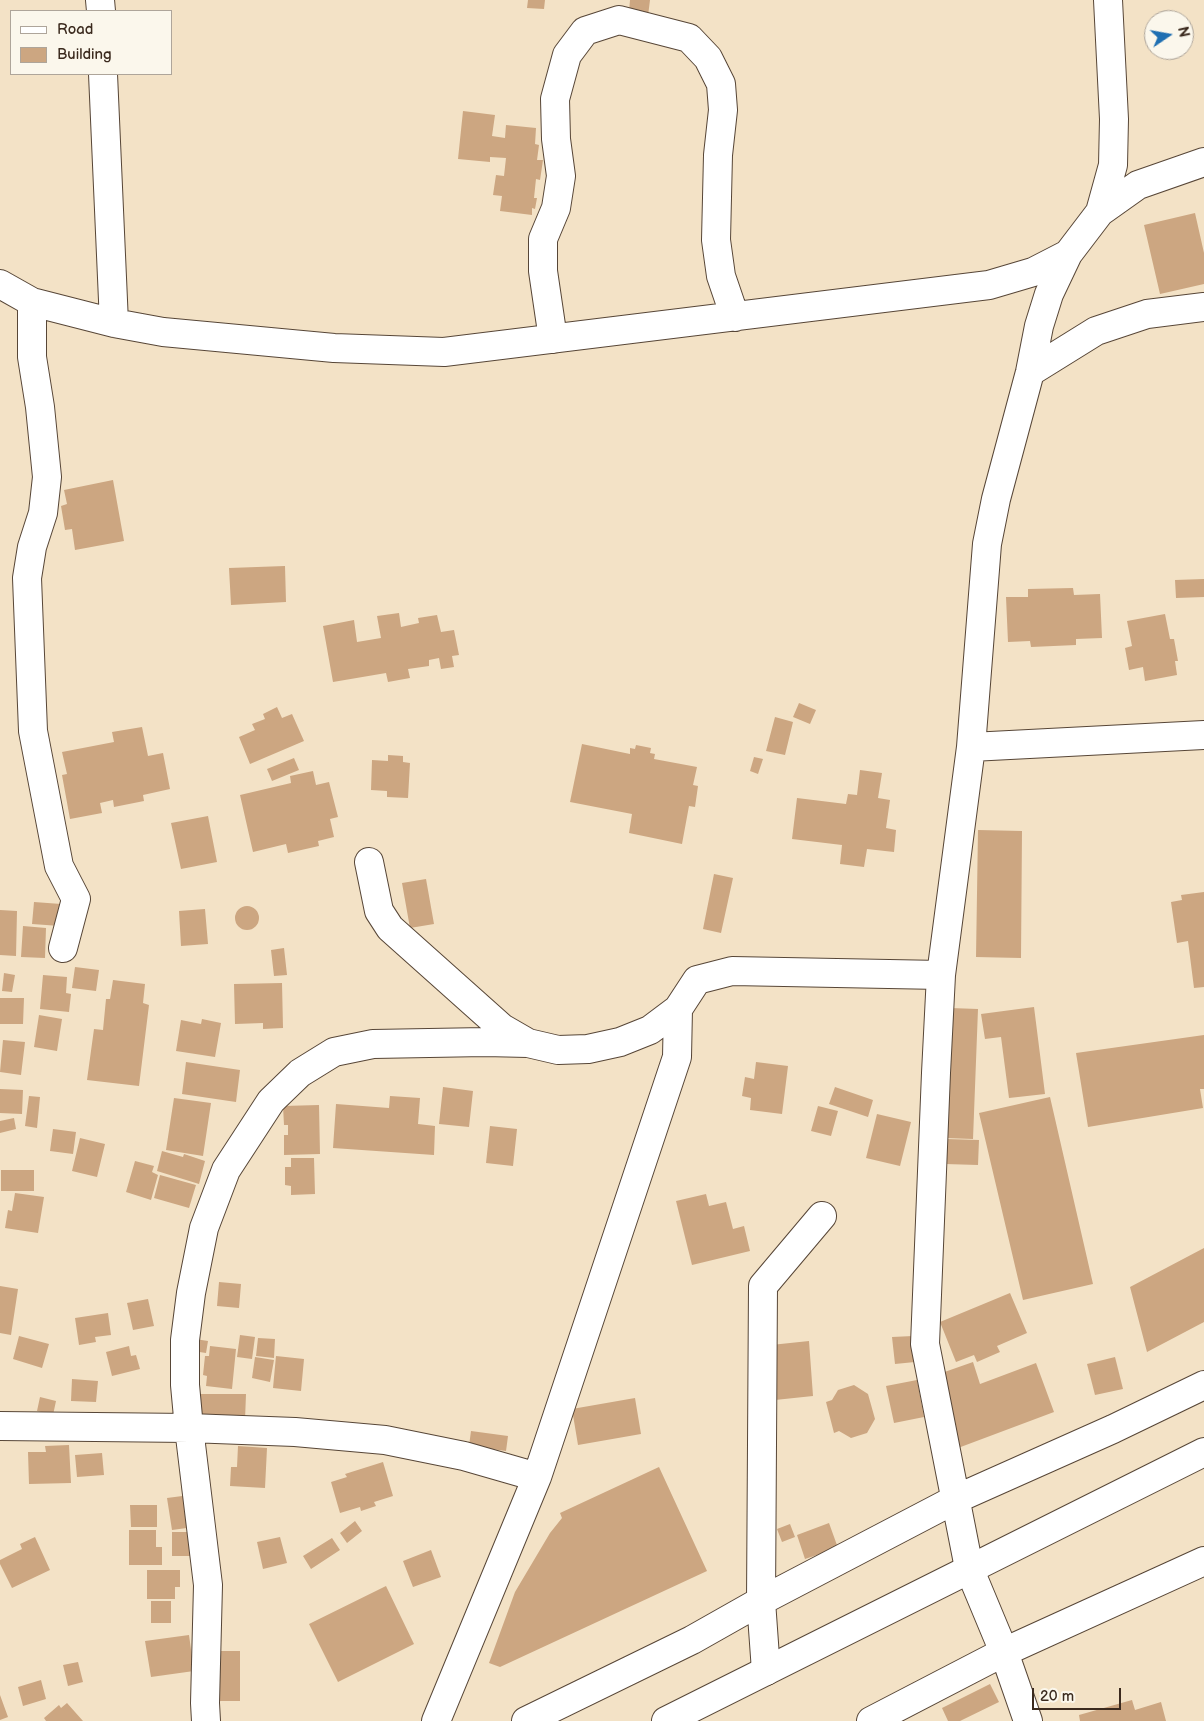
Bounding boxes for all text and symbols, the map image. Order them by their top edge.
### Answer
legend [10,10,172,75]
north arrow [1144,10,1194,60]
text: Road [57,20,93,39]
text: N [1174,25,1193,39]
text: Building [57,45,112,64]
scale bar [1034,1678,1123,1710]
text: 20 m [1040,1687,1074,1706]

